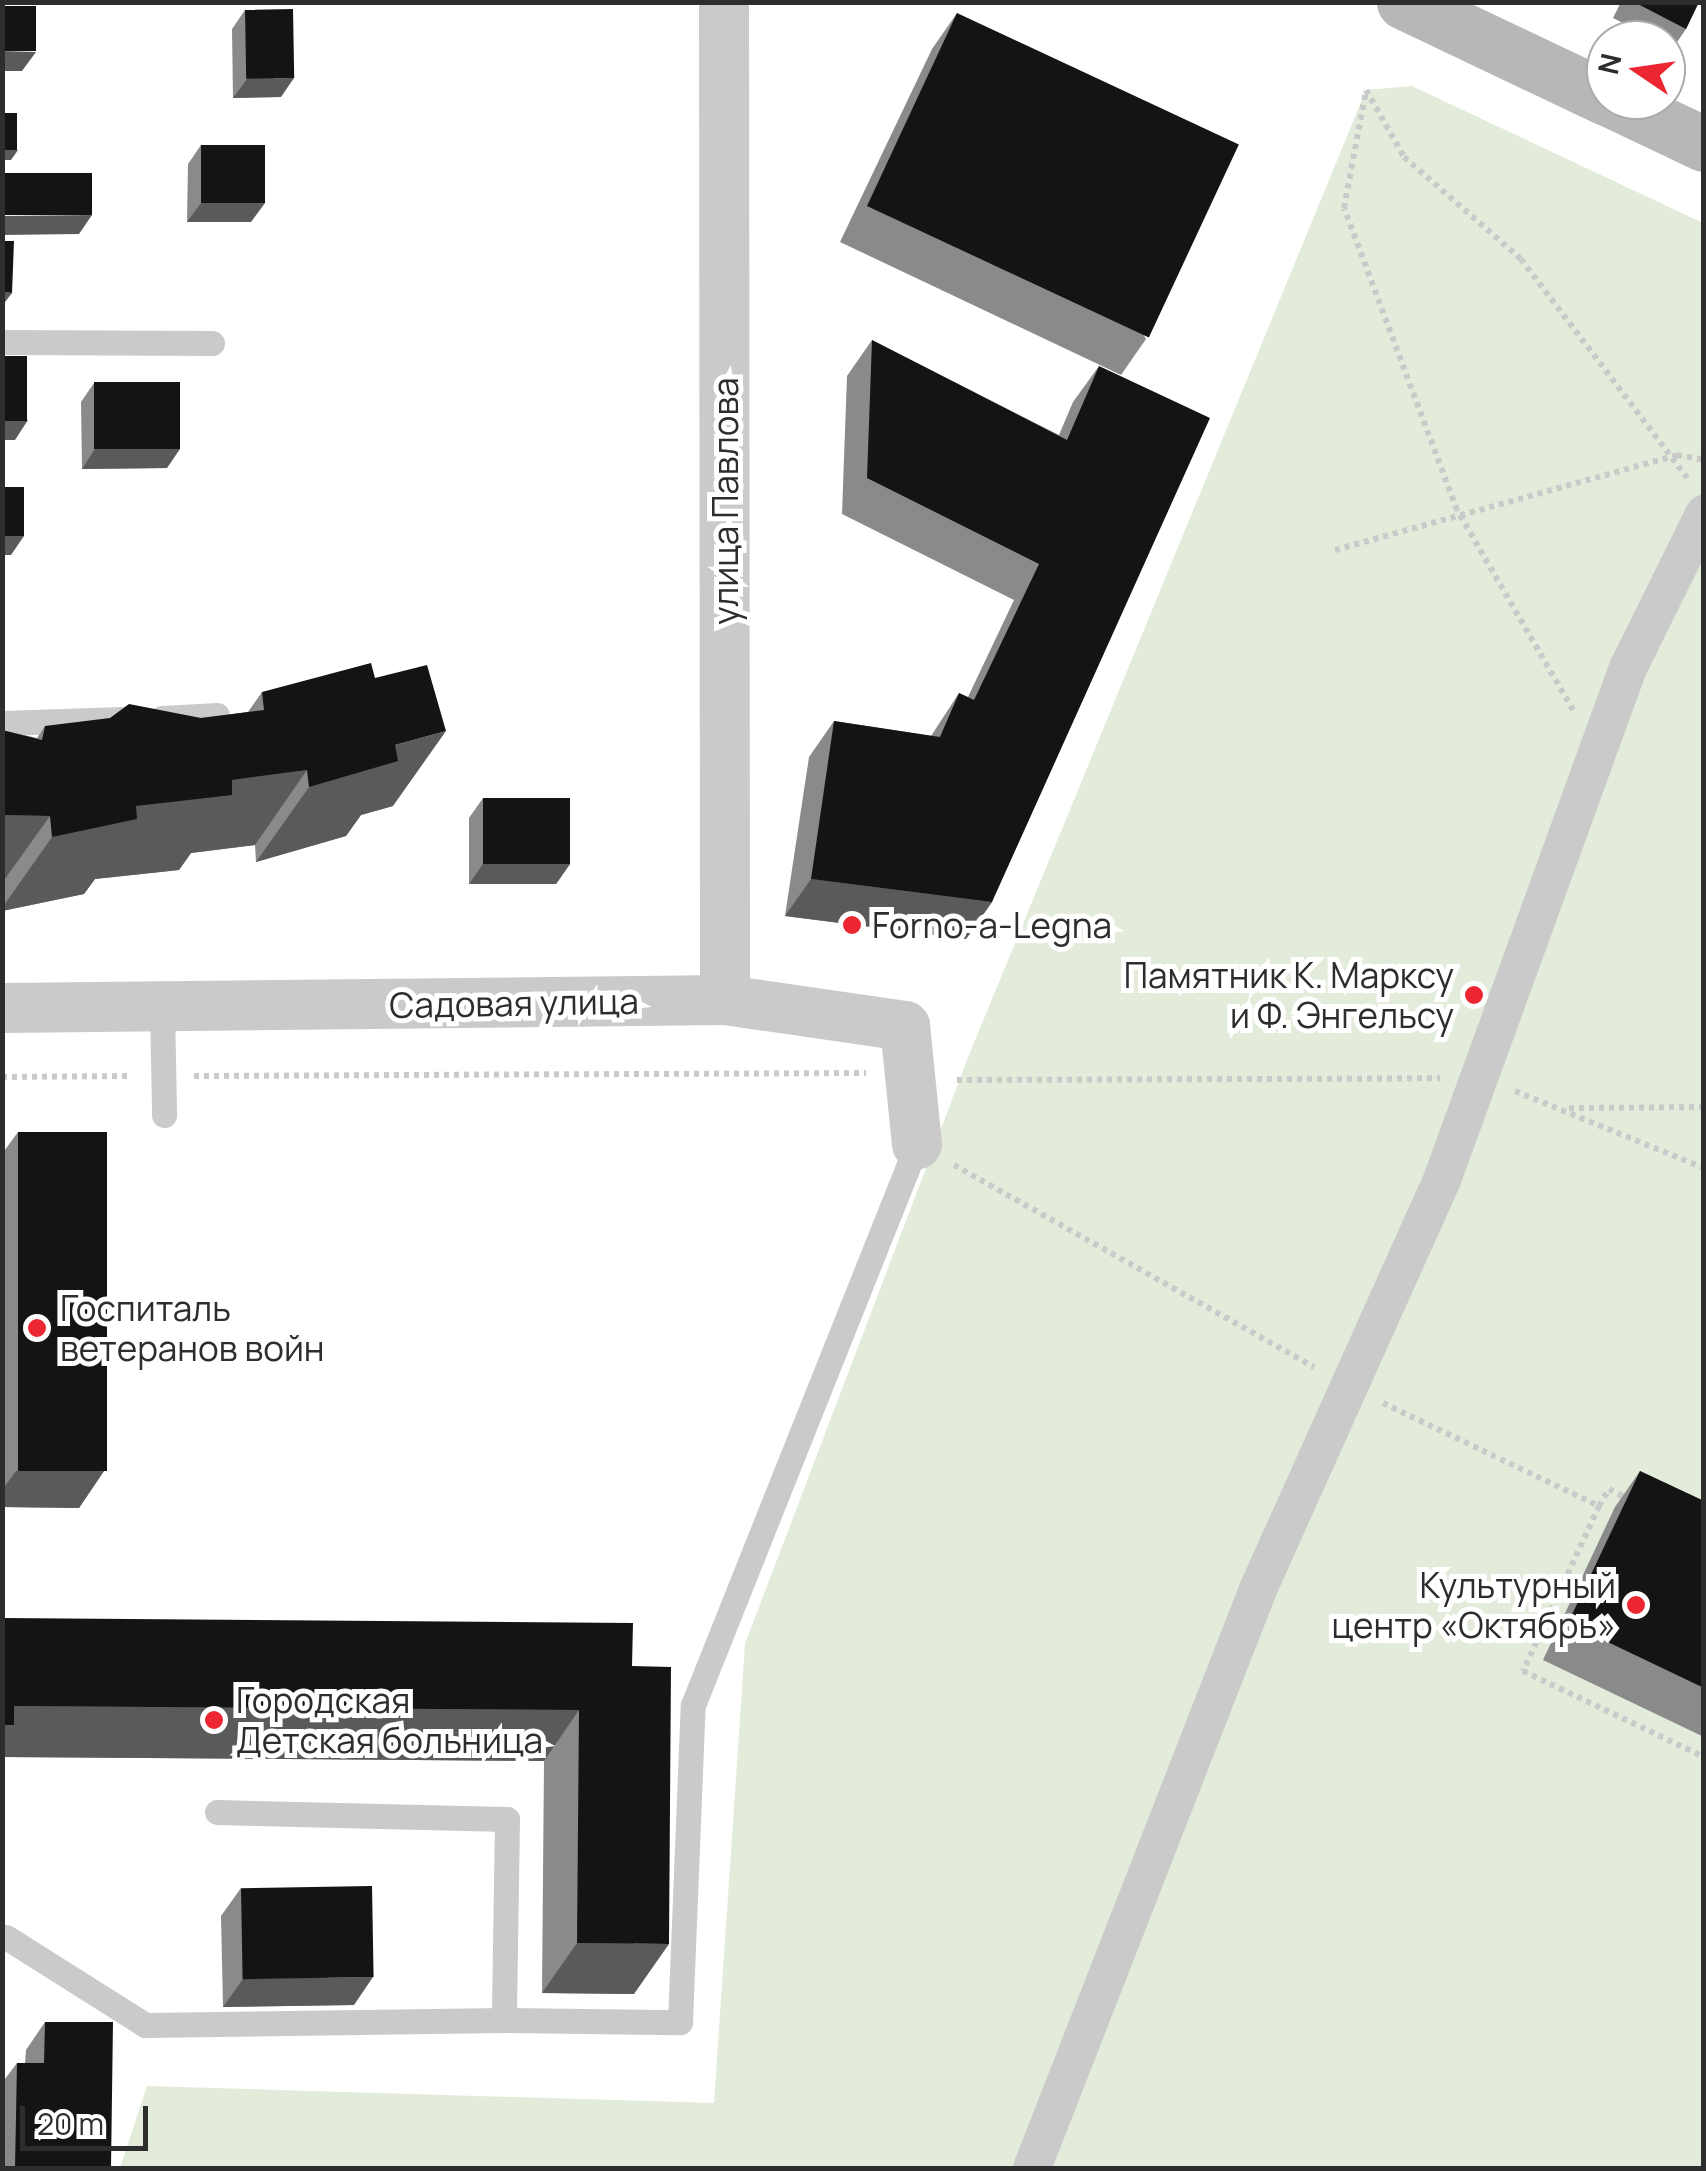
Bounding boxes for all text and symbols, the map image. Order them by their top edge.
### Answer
north arrow [1586,20,1686,120]
text: N [1588,50,1629,78]
street label: улица Павлова [704,377,746,625]
place label: Forno-a-Legna [872,904,1112,946]
marker: Forno-a-Legna [841,914,863,936]
place label: Памятник К. Марксу и Ф. Энгельсу [1124,954,1454,1036]
street label: Садовая улица [389,980,639,1026]
marker: Памятник К. Марксу и Ф. Энгельсу [1463,984,1485,1006]
place label: Госпиталь ветеранов войн [60,1287,324,1369]
marker: Госпиталь ветеранов войн [24,1315,50,1341]
place label: Культурный центр «Октябрь» [1331,1564,1616,1646]
marker: Культурный центр «Октябрь» [1625,1594,1647,1616]
place label: Городская Детская больница [236,1679,543,1761]
marker: Городская Детская больница [201,1707,227,1733]
scale bar [25,2086,152,2148]
text: 20 m [37,2103,104,2144]

